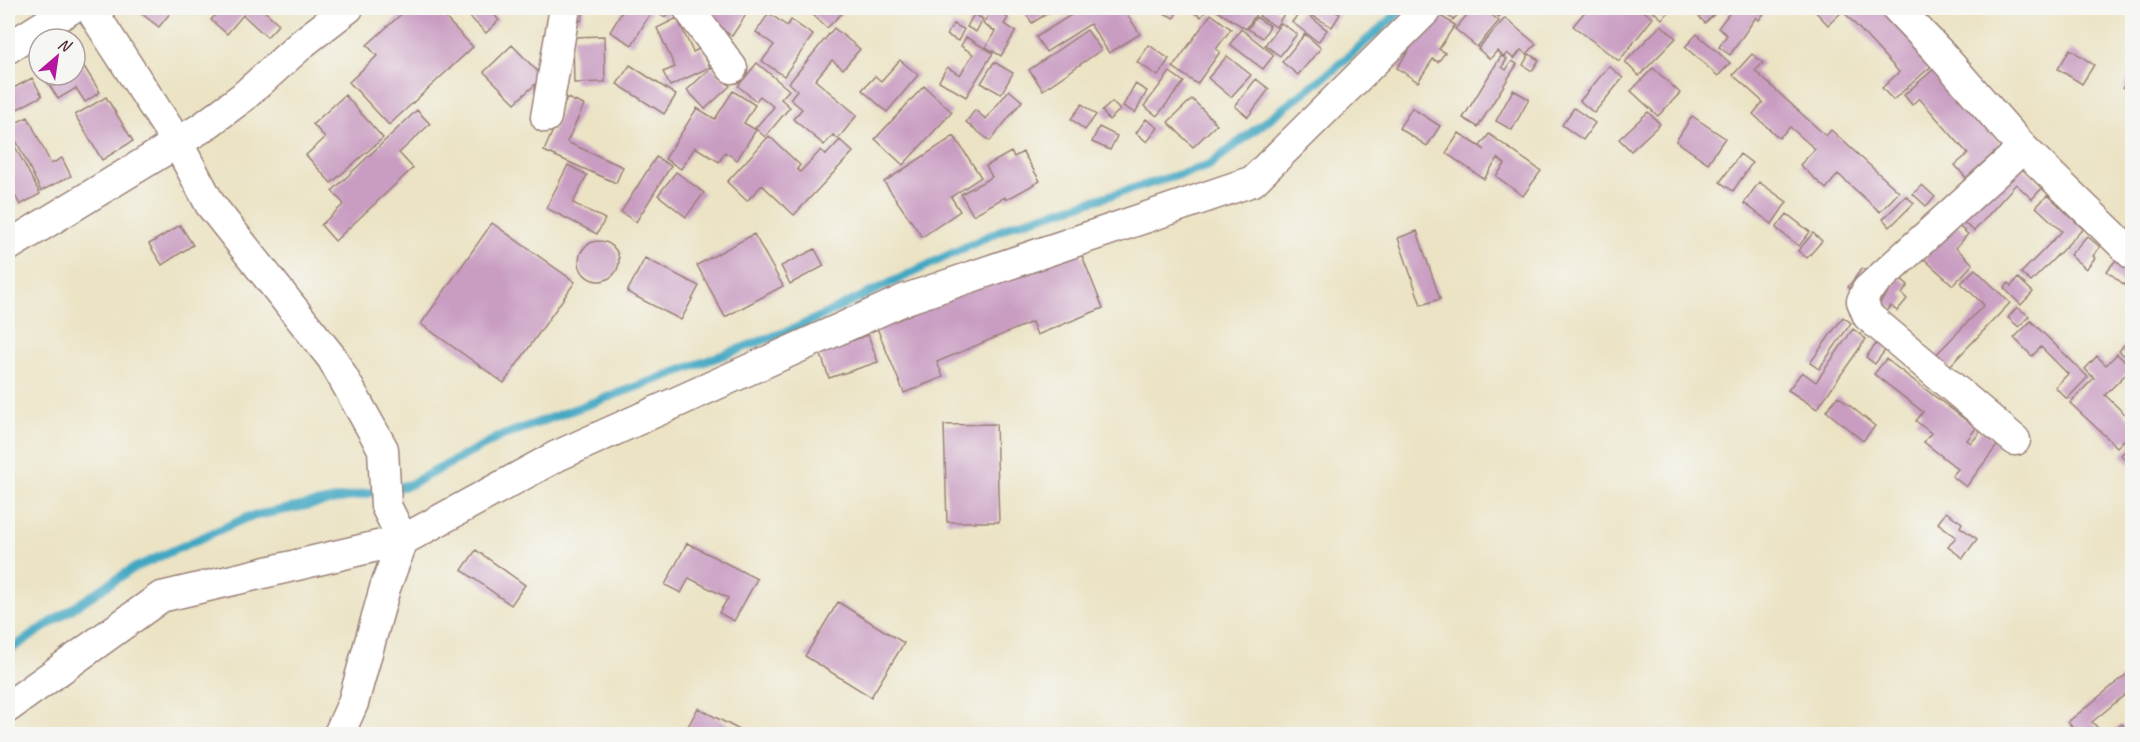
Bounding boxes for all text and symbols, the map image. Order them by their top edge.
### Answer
north arrow [27,27,87,87]
text: N [55,34,76,57]

